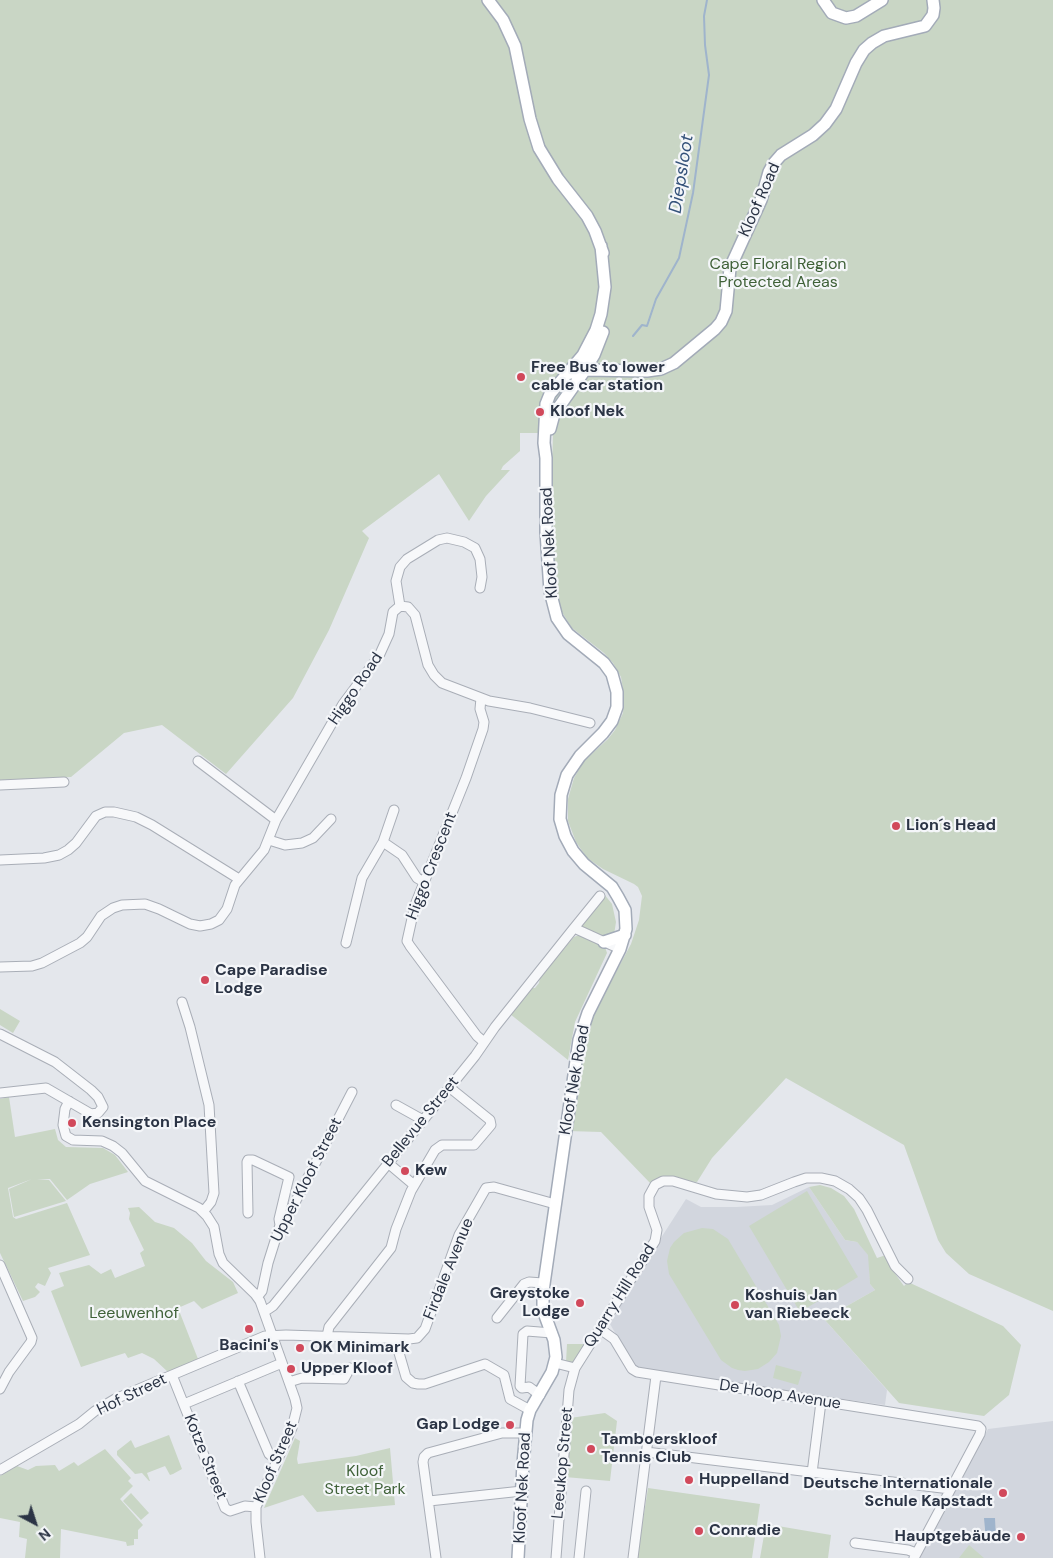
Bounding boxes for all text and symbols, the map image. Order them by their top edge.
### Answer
water label: Diepsloot [665,133,699,215]
street label: Kloof Road [735,160,785,240]
park label: Cape Floral Region Protected Areas [709,255,847,293]
place label: Free Bus to lower cable car station [531,358,665,396]
marker: Free Bus to lower cable car station [515,371,527,383]
place label: Kloof Nek [550,402,624,422]
marker: Kloof Nek [534,406,546,418]
street label: Kloof Nek Road [538,487,562,599]
street label: Higgo Road [325,649,387,729]
street label: Higgo Crescent [403,809,461,923]
place label: Lion´s Head [906,816,996,836]
marker: Lion´s Head [890,820,902,832]
place label: Cape Paradise Lodge [215,961,328,999]
marker: Cape Paradise Lodge [199,974,211,986]
street label: Kloof Nek Road [556,1024,594,1136]
street label: Bellevue Street [379,1073,463,1171]
place label: Kensington Place [82,1113,216,1133]
street label: Upper Kloof Street [267,1115,347,1245]
marker: Kensington Place [66,1117,78,1129]
place label: Kew [415,1161,447,1181]
marker: Kew [399,1165,411,1177]
street label: Firdale Avenue [420,1215,478,1323]
street label: Quarry Hill Road [580,1241,660,1351]
place label: Greystoke Lodge [490,1284,570,1322]
place label: Koshuis Jan van Riebeeck [745,1286,849,1324]
marker: Greystoke Lodge [574,1297,586,1309]
marker: Koshuis Jan van Riebeeck [729,1299,741,1311]
park label: Leeuwenhof [89,1304,179,1324]
marker: Bacini's [243,1323,255,1335]
place label: Bacini's [219,1336,279,1356]
place label: OK Minimark [310,1338,410,1358]
marker: OK Minimark [294,1342,306,1354]
place label: Upper Kloof [301,1359,393,1379]
marker: Upper Kloof [285,1363,297,1375]
street label: Hof Street [94,1370,170,1420]
street label: De Hoop Avenue [718,1376,842,1414]
street label: Leeukop Street [549,1406,577,1520]
street label: Kotze Street [179,1412,231,1502]
place label: Gap Lodge [416,1415,500,1435]
street label: Kloof Street [250,1418,302,1506]
marker: Gap Lodge [504,1419,516,1431]
place label: Tamboerskloof Tennis Club [601,1430,717,1468]
street label: Kloof Nek Road [511,1432,535,1544]
marker: Tamboerskloof Tennis Club [585,1443,597,1455]
park label: Kloof Street Park [324,1462,406,1500]
place label: Huppelland [699,1470,789,1490]
marker: Huppelland [683,1474,695,1486]
place label: Deutsche Internationale Schule Kapstadt [803,1474,993,1512]
marker: Deutsche Internationale Schule Kapstadt [997,1487,1009,1499]
north arrow [10,1498,60,1548]
place label: Conradie [709,1521,781,1541]
text: N [35,1524,54,1545]
marker: Conradie [693,1525,705,1537]
place label: Hauptgebäude [895,1527,1011,1547]
marker: Hauptgebäude [1015,1531,1027,1543]

